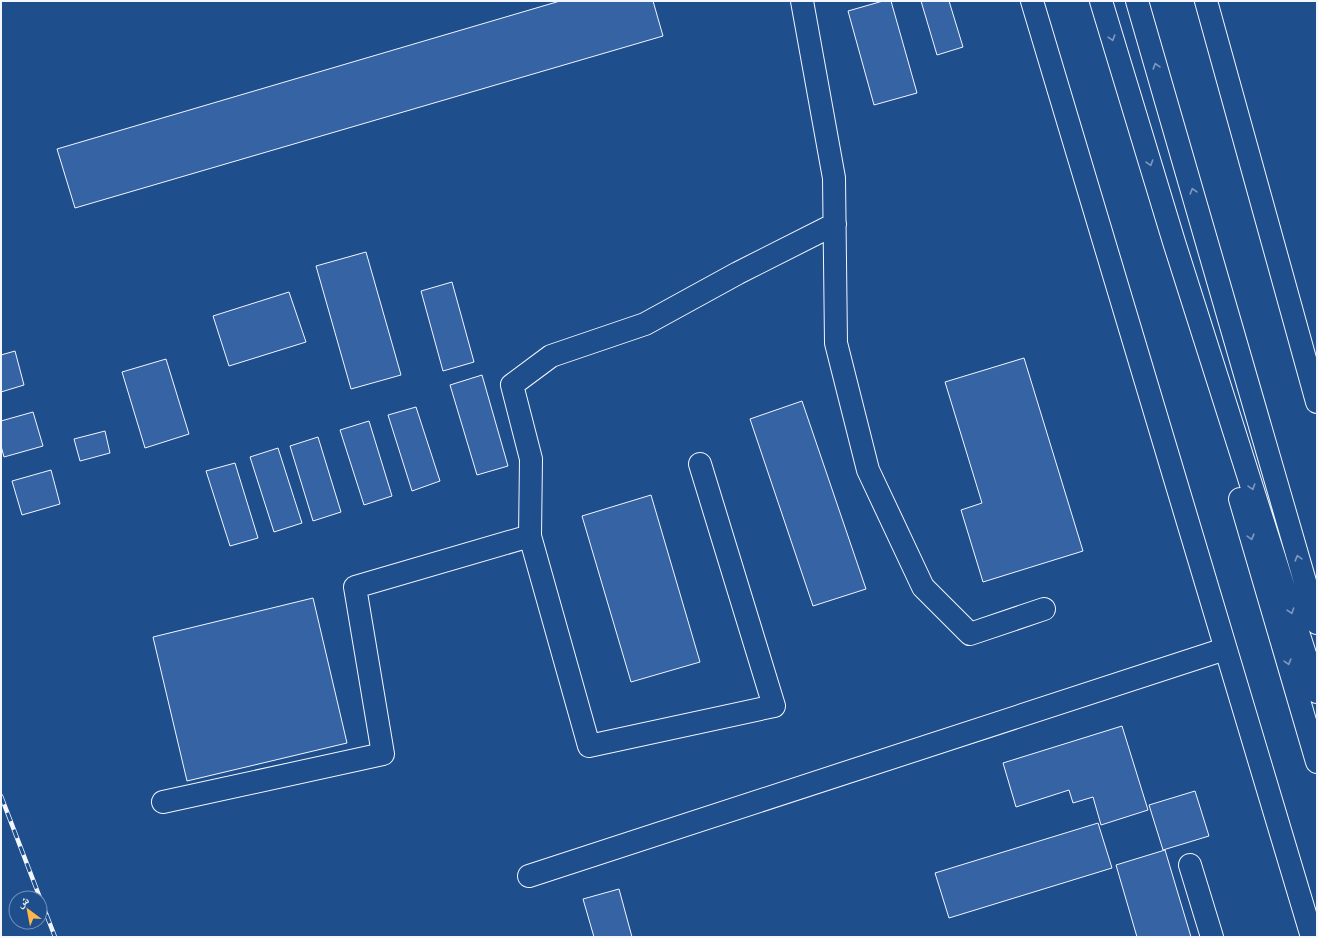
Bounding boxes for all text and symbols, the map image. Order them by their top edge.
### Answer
one-way arrow [1107,35,1116,42]
one-way arrow [1152,63,1161,70]
one-way arrow [1145,159,1154,166]
one-way arrow [1189,188,1198,195]
one-way arrow [1247,483,1256,490]
one-way arrow [1246,533,1255,540]
one-way arrow [1295,555,1303,562]
one-way arrow [1286,607,1295,614]
one-way arrow [1283,658,1292,665]
north arrow [8,890,48,930]
text: ش [14,892,32,911]

